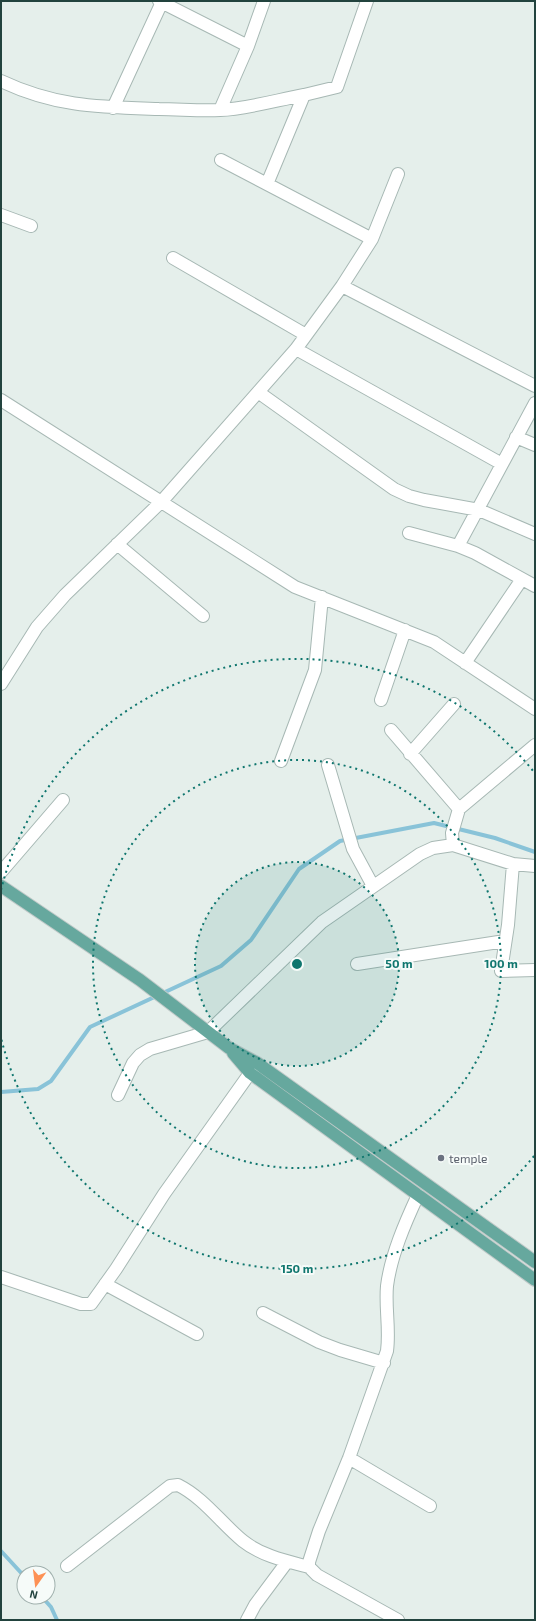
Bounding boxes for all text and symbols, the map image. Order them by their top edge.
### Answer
text: 50 m [385,956,413,970]
text: 100 m [484,956,518,970]
centre of rings [290,957,304,971]
place label: temple [449,1151,488,1165]
marker: temple [436,1153,446,1163]
text: 150 m [281,1261,313,1275]
north arrow [16,1565,56,1605]
text: N [28,1588,39,1602]

